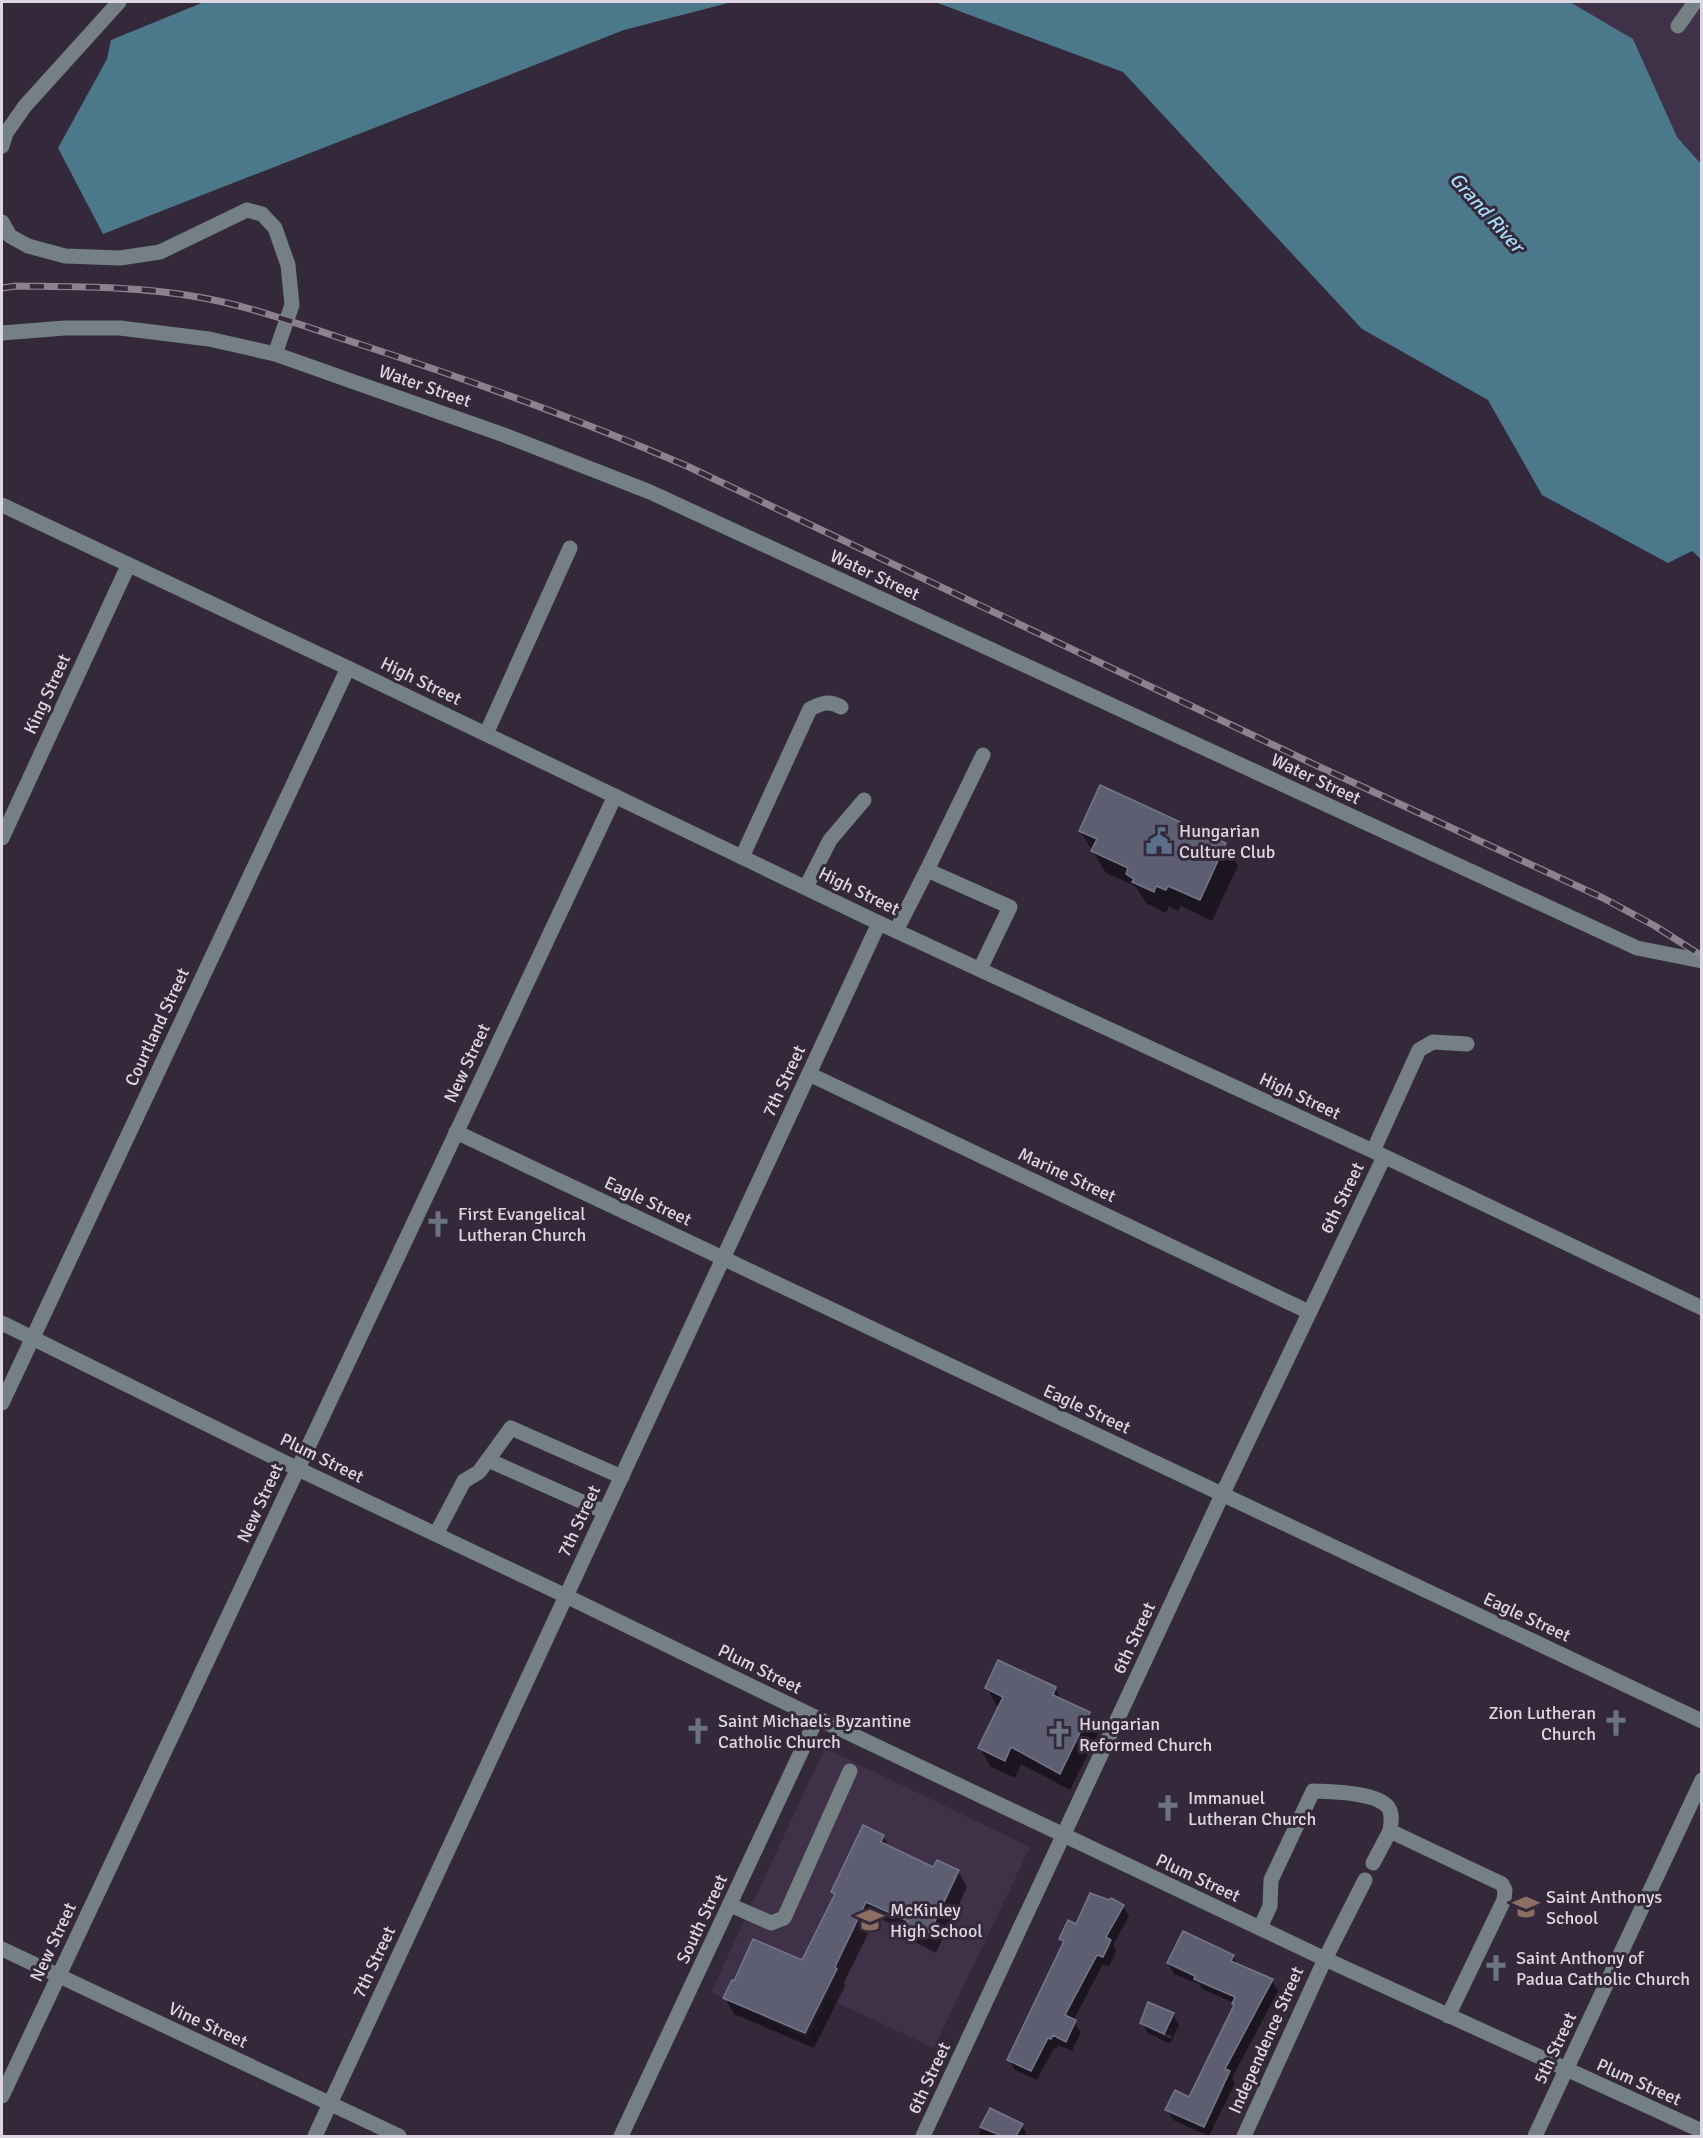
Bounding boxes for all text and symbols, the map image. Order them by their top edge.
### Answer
water label: Grand River [1444,167,1531,260]
street label: Water Street [376,360,474,412]
street label: Water Street [827,545,923,605]
street label: King Street [19,650,75,738]
street label: High Street [377,652,465,710]
street label: Water Street [1268,749,1364,809]
place label: Hungarian Culture Club [1179,820,1275,863]
public building icon: Hungarian Culture Club [1144,826,1174,856]
street label: High Street [815,862,903,920]
street label: Courtland Street [120,964,194,1090]
street label: New Street [439,1020,495,1106]
street label: 7th Street [758,1042,810,1120]
street label: High Street [1256,1068,1344,1124]
street label: Marine Street [1015,1143,1119,1207]
street label: 6th Street [1315,1159,1369,1237]
street label: Eagle Street [601,1171,695,1231]
place label: First Evangelical Lutheran Church [458,1203,586,1246]
church icon: First Evangelical Lutheran Church [423,1209,453,1239]
street label: Eagle Street [1040,1379,1134,1439]
street label: Plum Street [277,1428,367,1488]
street label: New Street [232,1460,288,1546]
street label: 7th Street [553,1482,605,1560]
street label: Eagle Street [1480,1587,1574,1647]
street label: 6th Street [1108,1599,1160,1677]
street label: Plum Street [715,1639,805,1699]
place label: Zion Lutheran Church [1489,1702,1596,1745]
church icon: Zion Lutheran Church [1601,1708,1631,1738]
place label: Saint Michaels Byzantine Catholic Church [718,1710,911,1753]
place label: Hungarian Reformed Church [1079,1713,1212,1756]
church icon: Saint Michaels Byzantine Catholic Church [683,1716,713,1746]
church icon: Hungarian Reformed Church [1044,1719,1074,1749]
place label: Immanuel Lutheran Church [1188,1787,1316,1830]
church icon: Immanuel Lutheran Church [1153,1793,1183,1823]
street label: Plum Street [1152,1849,1244,1907]
street label: South Street [672,1871,732,1967]
place label: Saint Anthonys School [1546,1886,1662,1929]
school or university icon: Saint Anthonys School [1511,1892,1541,1922]
street label: New Street [25,1899,81,1985]
place label: McKinley High School [890,1899,983,1942]
school or university icon: McKinley High School [855,1905,885,1935]
street label: 7th Street [348,1923,400,2001]
place label: Saint Anthony of Padua Catholic Church [1516,1947,1690,1990]
church icon: Saint Anthony of Padua Catholic Church [1481,1953,1511,1983]
street label: Independence Street [1224,1963,1308,2117]
street label: Vine Street [165,1997,251,2053]
street label: 5th Street [1529,2009,1581,2087]
street label: 6th Street [903,2039,955,2117]
street label: Plum Street [1593,2054,1685,2110]

